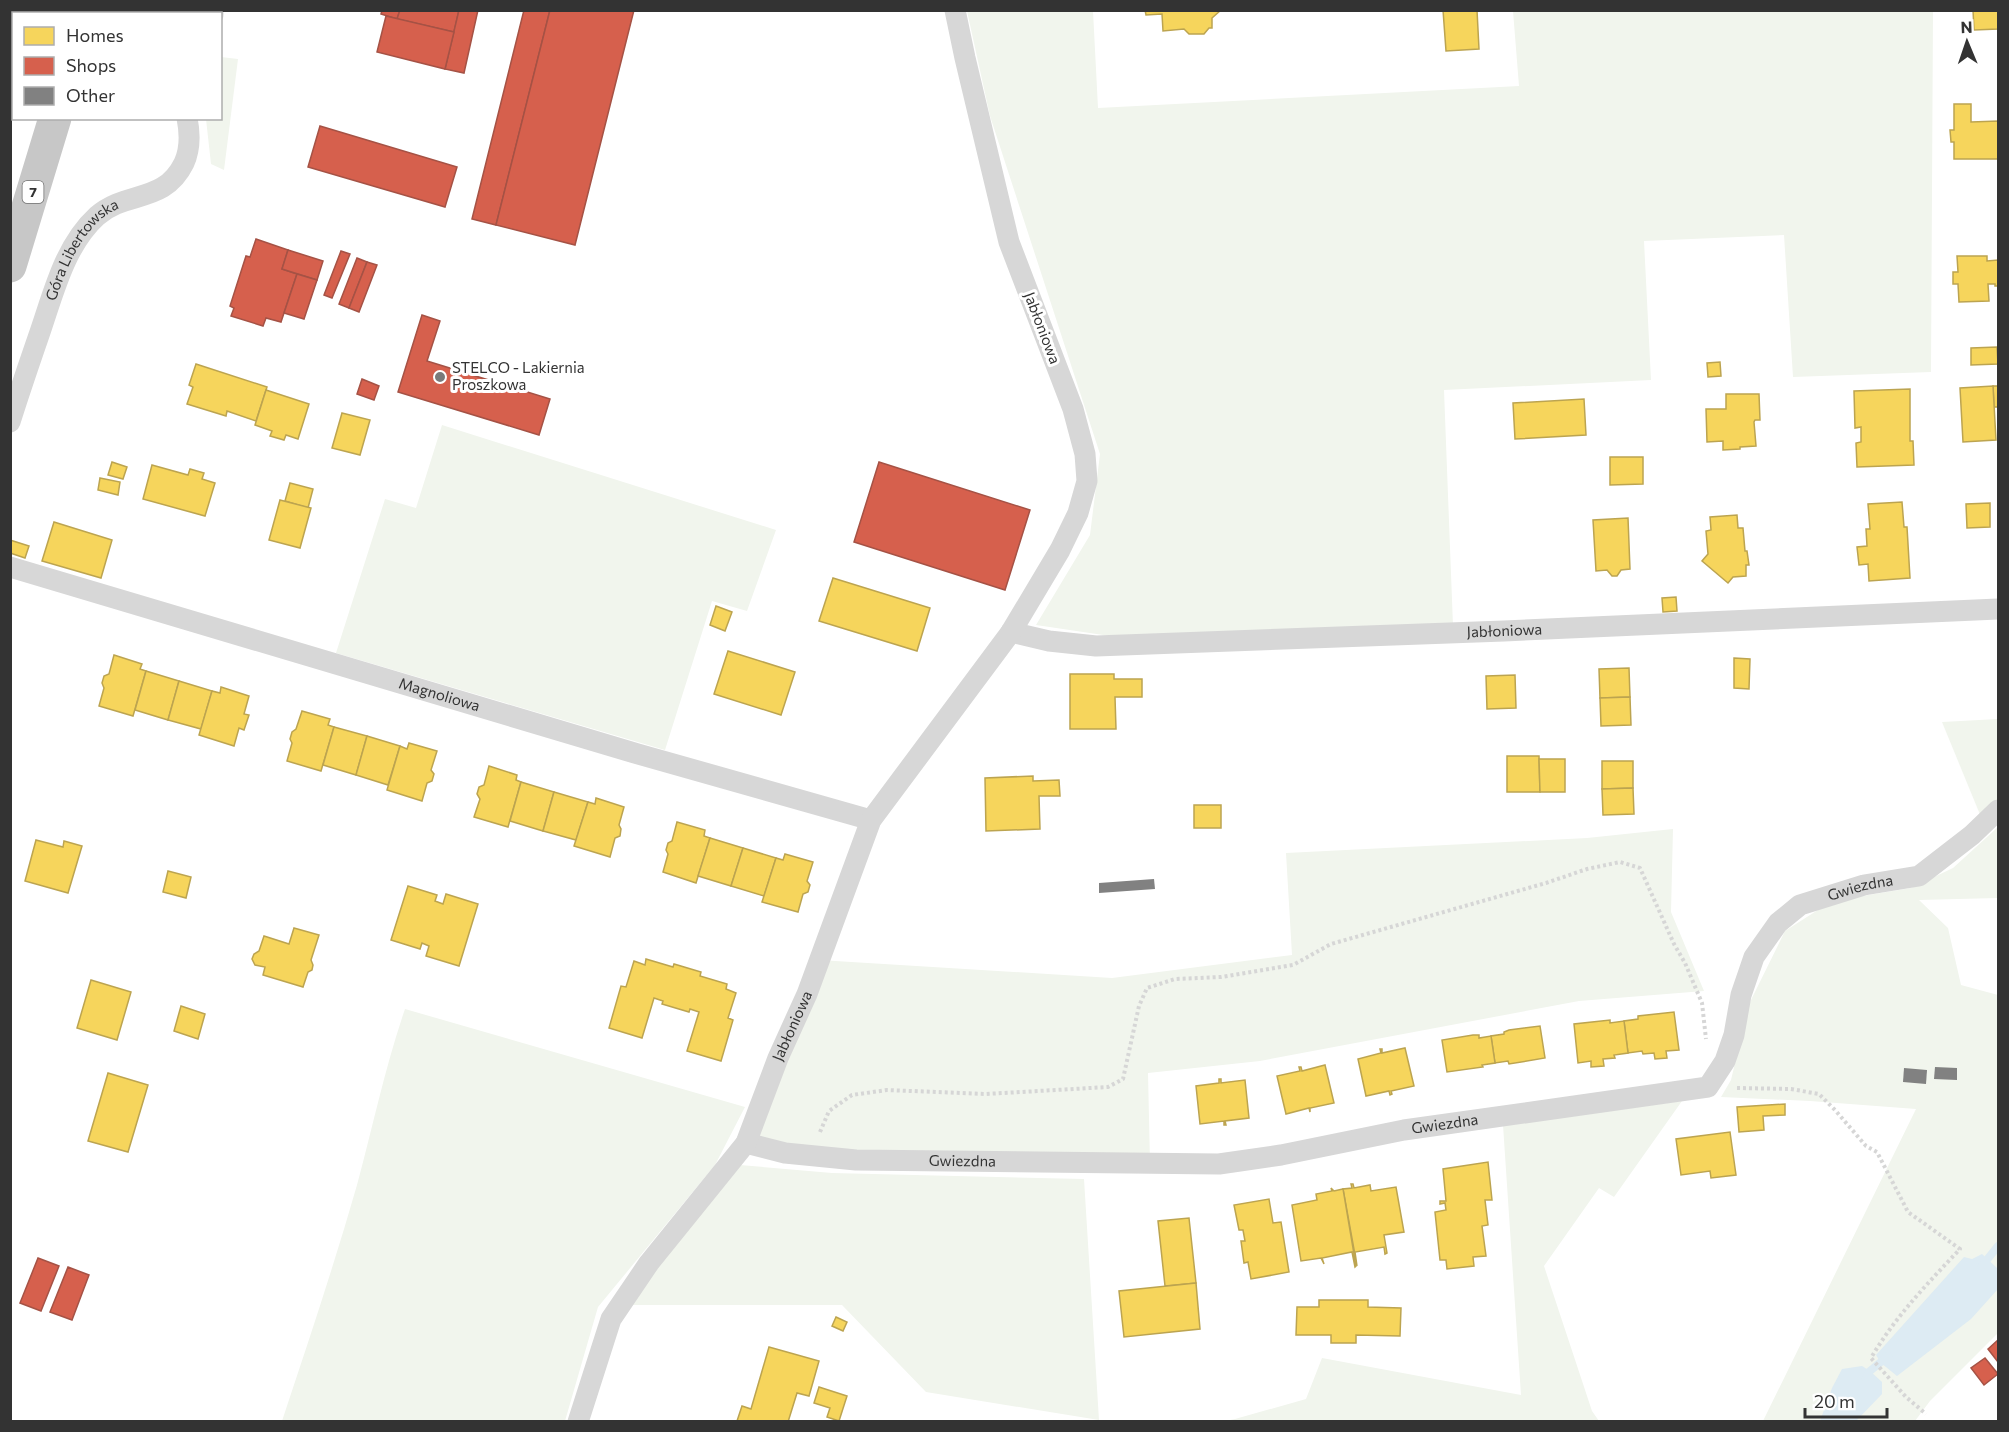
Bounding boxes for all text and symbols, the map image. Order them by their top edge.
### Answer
legend [12,12,222,120]
north arrow [1937,12,1997,72]
text: N [1960,17,1973,36]
text: Homes [66,24,124,46]
text: Shops [66,54,116,76]
text: Other [66,84,115,106]
road number: 7 [22,181,44,203]
street label: Góra Libertowska [41,194,121,303]
street label: Jabłoniowa [1021,289,1065,366]
place label: STELCO - Lakiernia Proszkowa [452,358,585,393]
marker: STELCO - Lakiernia Proszkowa [433,370,447,384]
street label: Jabłoniowa [1466,619,1542,640]
street label: Magnoliowa [397,673,482,714]
street label: Gwiezdna [1825,870,1894,904]
street label: Jabłoniowa [768,988,815,1063]
street label: Gwiezdna [1410,1110,1479,1137]
street label: Gwiezdna [929,1151,996,1170]
scale bar [1805,1381,1888,1419]
text: 20 m [1814,1390,1855,1412]

